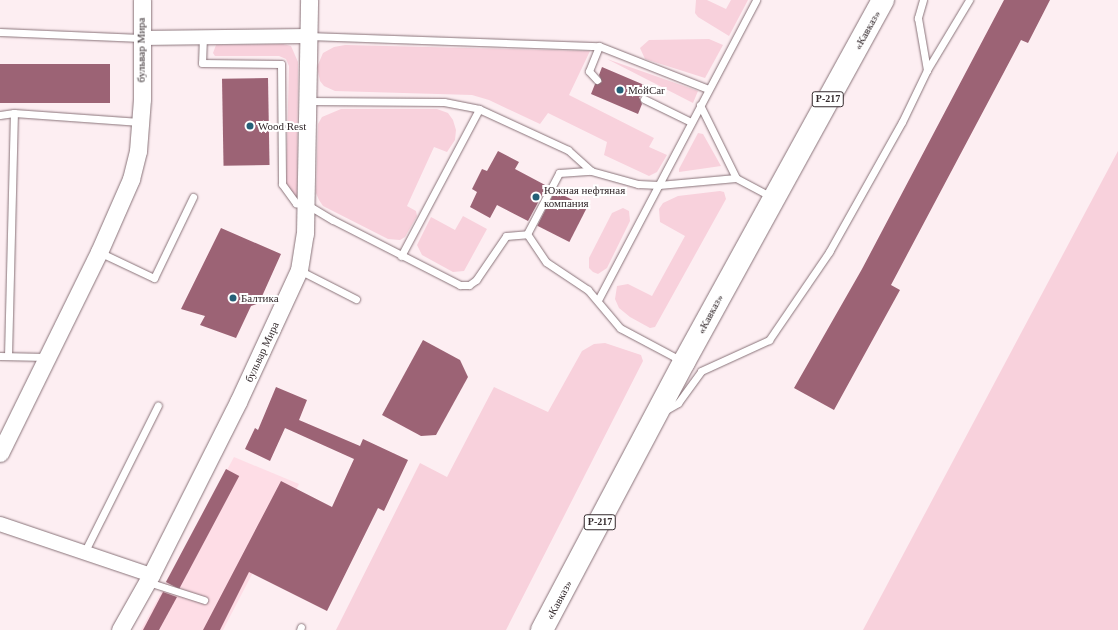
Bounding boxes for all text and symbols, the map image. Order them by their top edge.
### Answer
street label: «Кавказ» [851,8,883,52]
street label: бульвар Мира [134,18,148,82]
place label: МойCar [628,83,665,97]
marker: МойCar [615,85,625,95]
road number: Р-217 [811,91,845,107]
place label: Wood Rest [258,119,306,133]
marker: Wood Rest [245,121,255,131]
place label: Южная нефтяная компания [544,184,625,210]
marker: Южная нефтяная компания [531,192,541,202]
place label: Балтика [241,291,279,305]
street label: «Кавказ» [694,292,726,336]
marker: Балтика [228,293,238,303]
street label: бульвар Мира [242,320,282,384]
road number: Р-217 [583,514,617,530]
street label: «Кавказ» [543,578,575,622]

